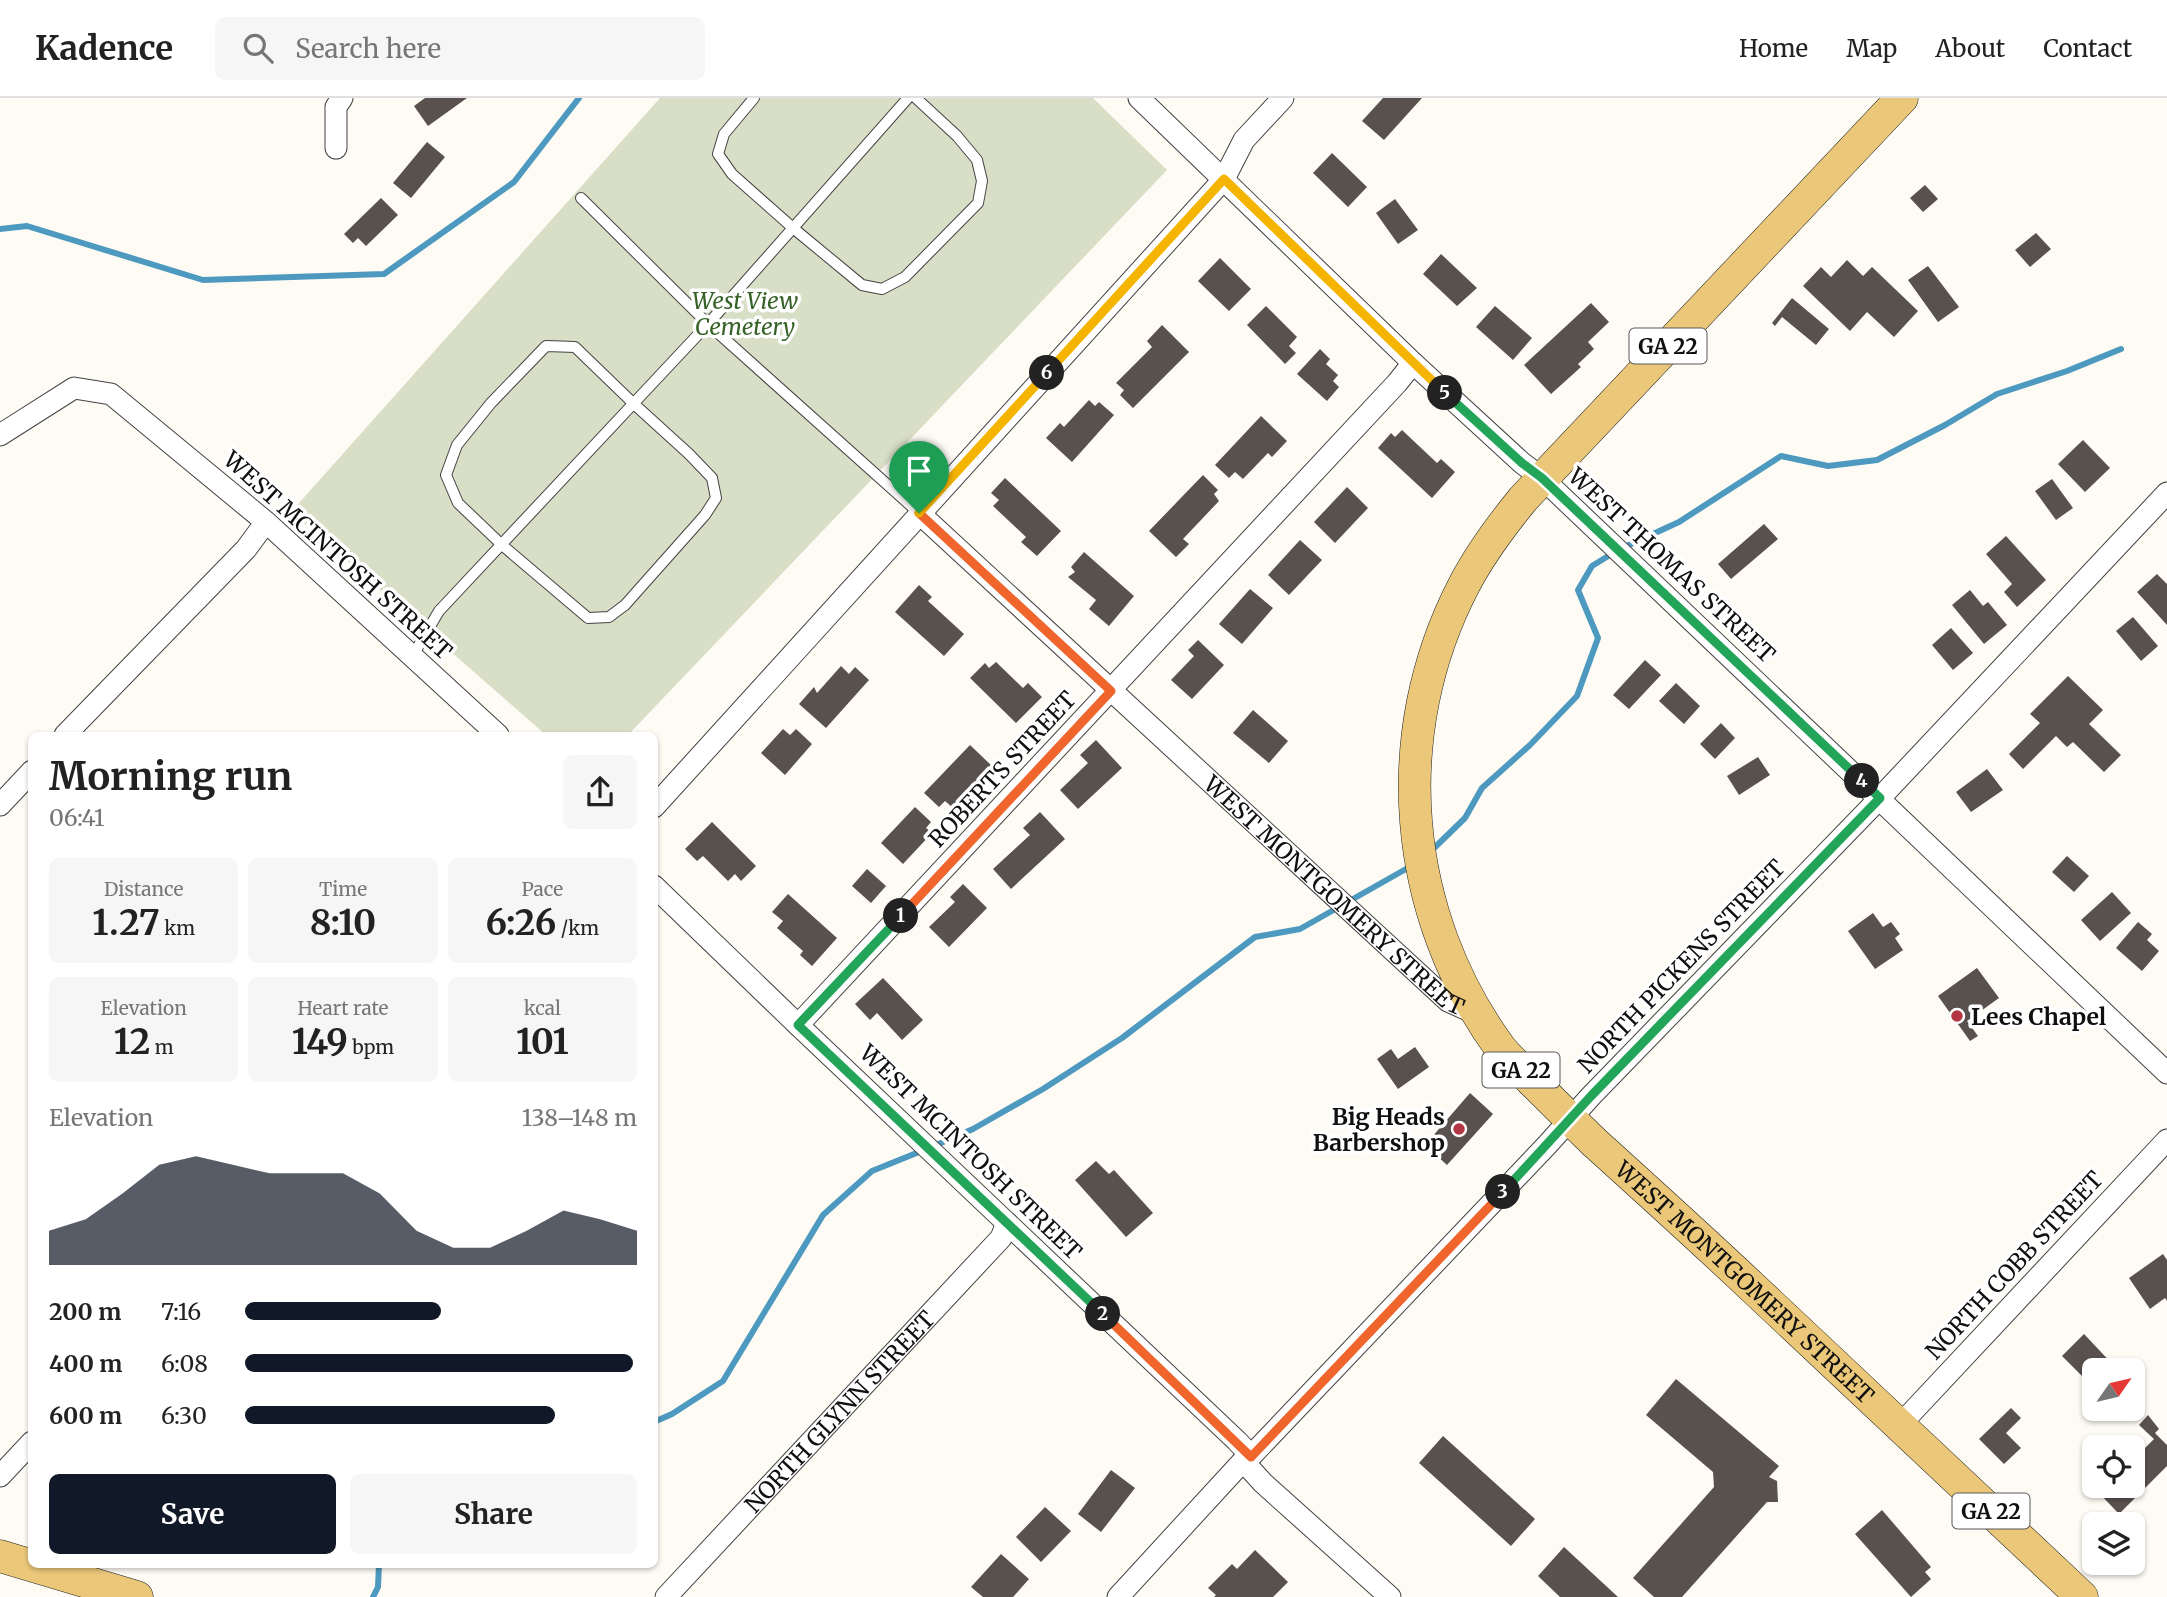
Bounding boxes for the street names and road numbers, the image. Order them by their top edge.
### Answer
road number: GA 22 [1630,328,1706,364]
street label: WEST MCINTOSH STREET [217,444,458,665]
street label: WEST THOMAS STREET [1562,461,1781,668]
street label: ROBERTS STREET [922,685,1082,853]
street label: WEST MONTGOMERY STREET [1198,768,1469,1021]
street label: NORTH PICKENS STREET [1571,853,1791,1079]
street label: WEST MCINTOSH STREET [853,1038,1088,1266]
road number: GA 22 [1482,1052,1560,1088]
street label: WEST MONTGOMERY STREET [1609,1154,1881,1409]
street label: NORTH COBB STREET [1919,1165,2109,1365]
street label: NORTH GLYNN STREET [738,1304,940,1518]
road number: GA 22 [1952,1494,2030,1528]

